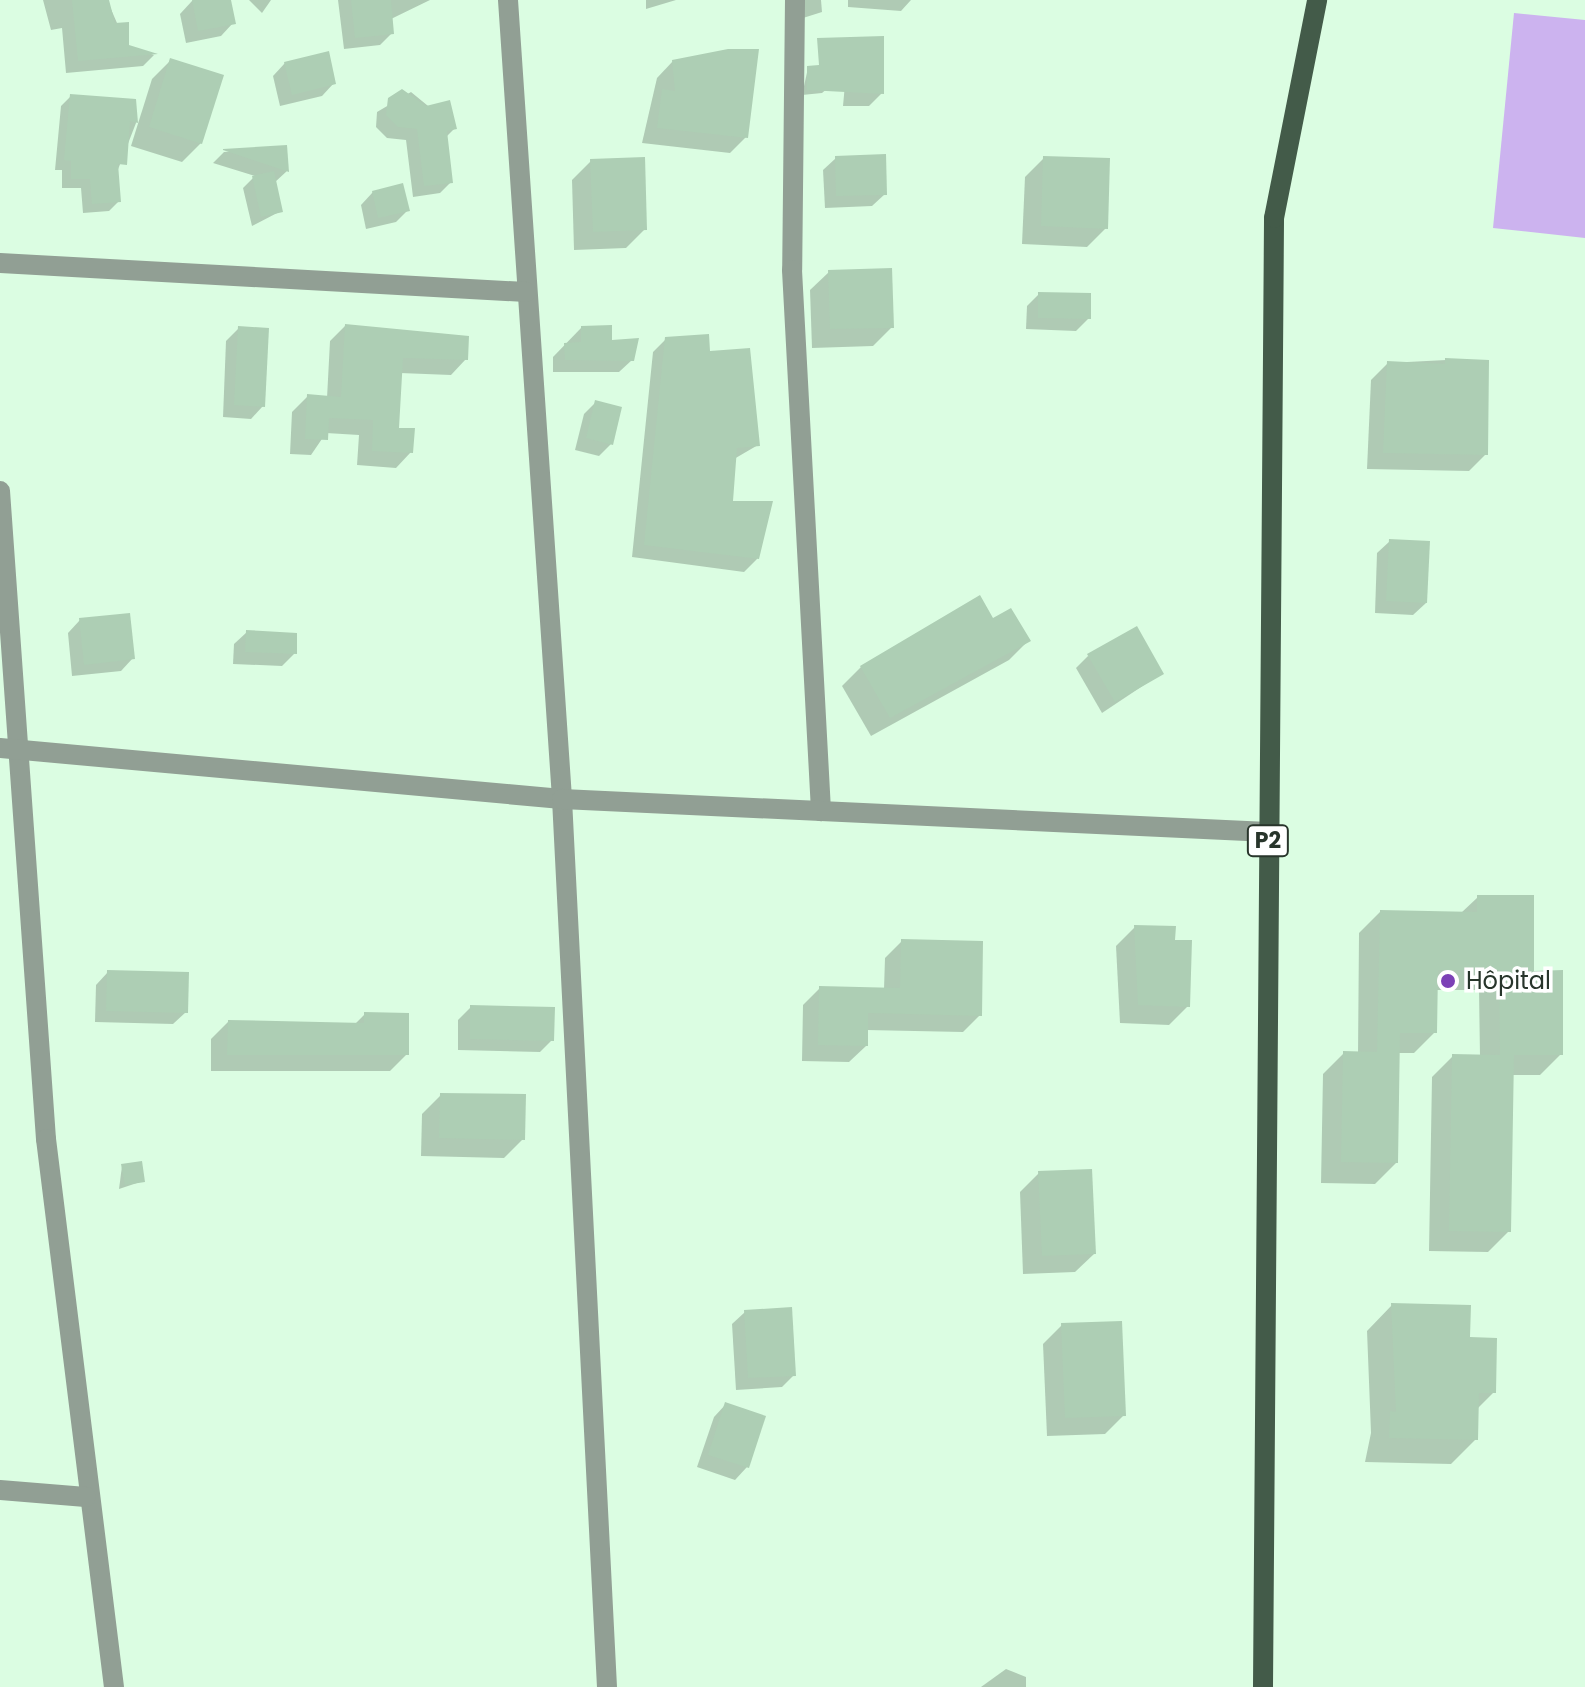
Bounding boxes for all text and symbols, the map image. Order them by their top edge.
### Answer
road number: P2 [1246,823,1290,859]
place label: Hôpital [1466,967,1551,995]
marker: Hôpital [1437,970,1459,992]

